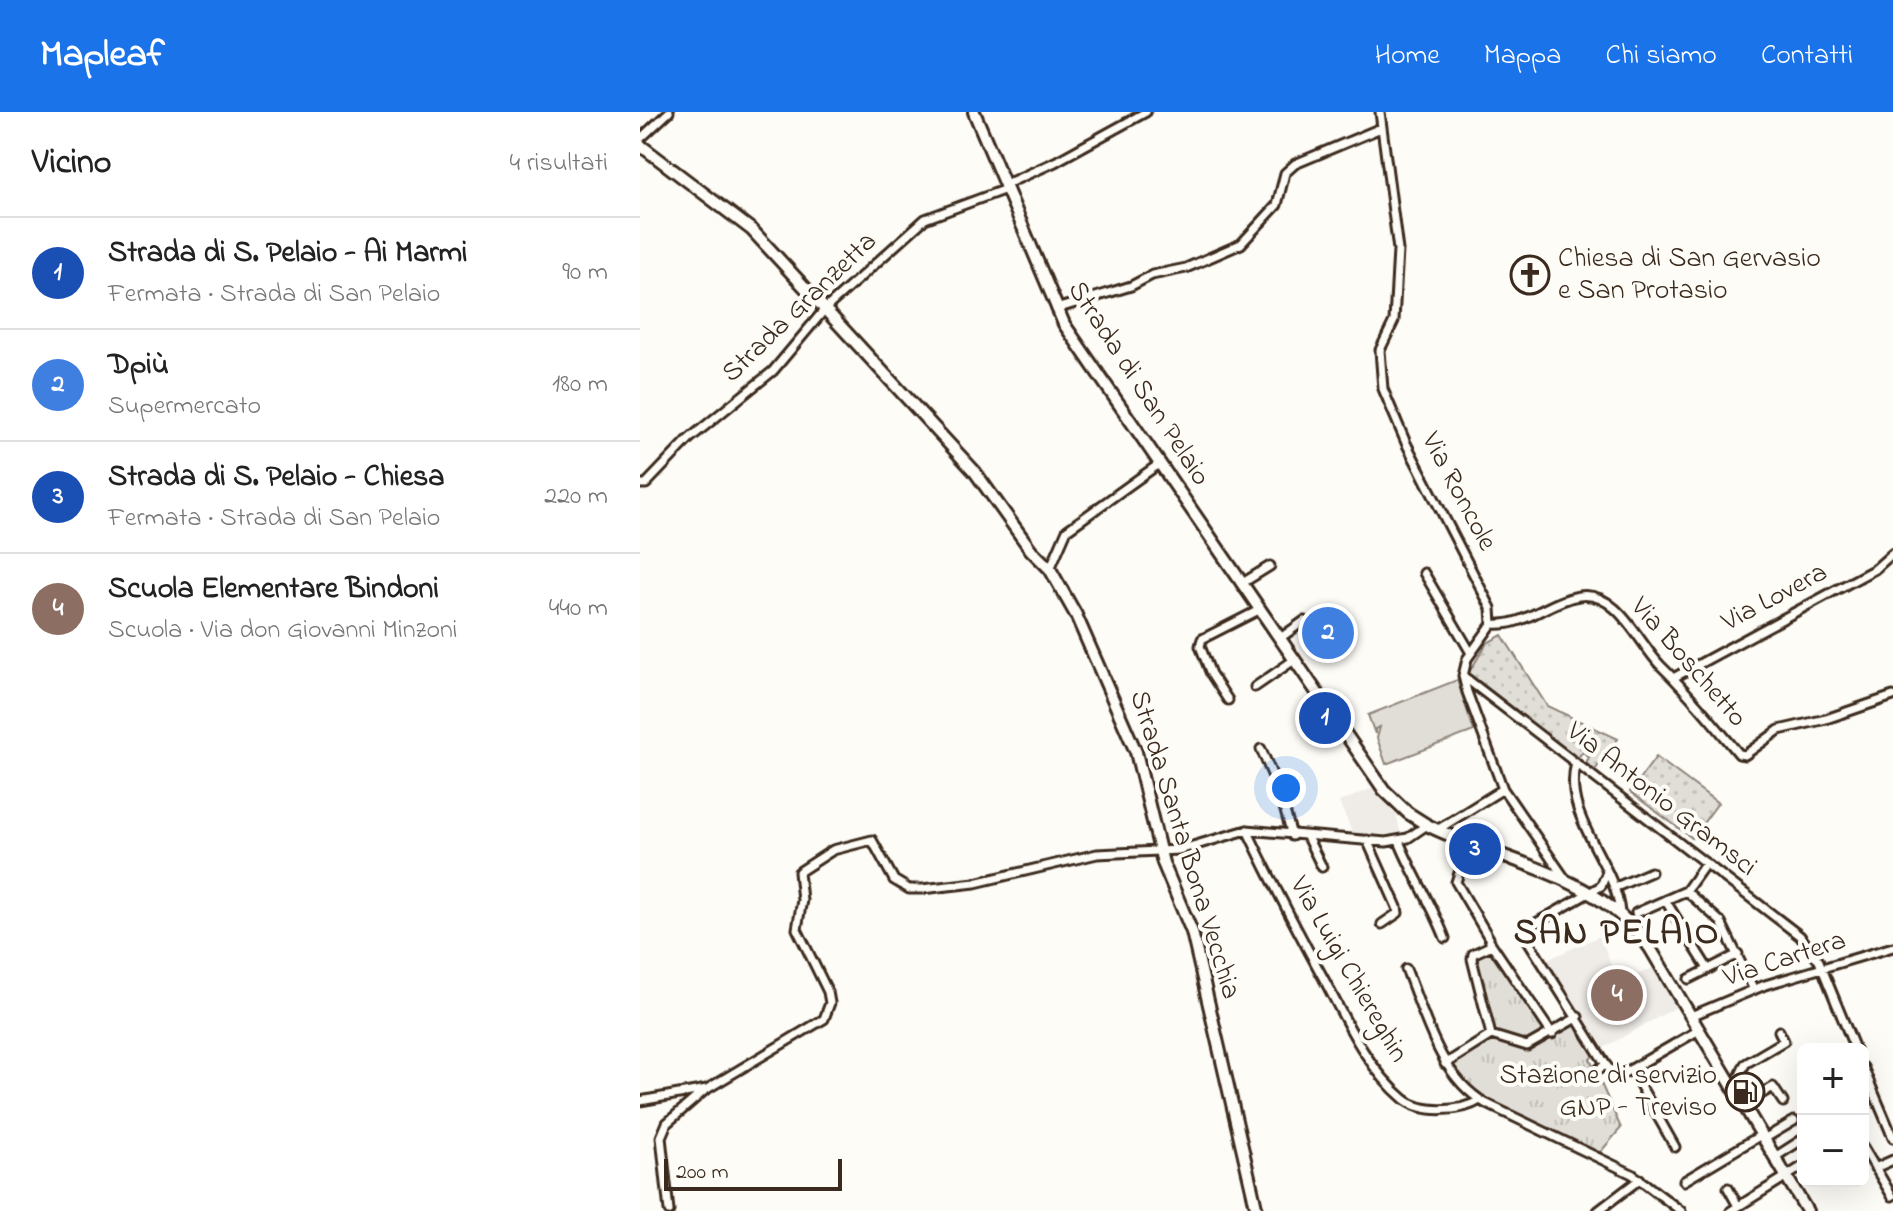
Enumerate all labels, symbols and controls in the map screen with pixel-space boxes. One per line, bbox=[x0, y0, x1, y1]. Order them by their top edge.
text: Mapleaf bbox=[40, 28, 165, 84]
text: Home bbox=[1375, 36, 1440, 77]
text: Mappa bbox=[1484, 36, 1561, 77]
text: Chi siamo bbox=[1605, 36, 1717, 77]
text: Contatti bbox=[1761, 36, 1853, 77]
text: Vicino bbox=[32, 139, 111, 189]
text: 4 risultati bbox=[509, 145, 608, 183]
street label: Strada Granzetta bbox=[713, 223, 887, 393]
text: Strada di S. Pelaio - Ai Marmi bbox=[108, 232, 467, 276]
place label: Chiesa di San Gervasio e San Protasio bbox=[1558, 239, 1821, 312]
text: 1 bbox=[54, 254, 62, 292]
text: 90 m bbox=[562, 254, 608, 292]
church icon: Chiesa di San Gervasio e San Protasio bbox=[1509, 254, 1551, 296]
street label: Strada di San Pelaio bbox=[1056, 273, 1220, 495]
text: Fermata · Strada di San Pelaio bbox=[108, 276, 440, 314]
text: Dpiù bbox=[108, 344, 169, 388]
text: 2 bbox=[52, 366, 64, 404]
text: 180 m bbox=[552, 366, 608, 404]
text: Supermercato bbox=[108, 388, 261, 426]
street label: Via Roncole bbox=[1409, 425, 1507, 559]
text: Strada di S. Pelaio - Chiesa bbox=[108, 456, 445, 500]
text: 3 bbox=[53, 478, 63, 516]
text: 220 m bbox=[544, 478, 608, 516]
text: Fermata · Strada di San Pelaio bbox=[108, 500, 440, 538]
street label: Via Lovera bbox=[1714, 553, 1835, 643]
text: Scuola Elementare Bindoni bbox=[108, 568, 439, 612]
street label: Via Boschetto bbox=[1619, 588, 1756, 737]
text: 4 bbox=[53, 590, 63, 628]
text: 440 m bbox=[549, 590, 608, 628]
pin: 2 bbox=[1302, 603, 1354, 663]
text: Scuola · Via don Giovanni Minzoni bbox=[108, 612, 458, 650]
street label: Strada Santa Bona Vecchia bbox=[1117, 686, 1251, 1004]
pin: 1 bbox=[1299, 688, 1351, 748]
street label: Via Antonio Gramsci bbox=[1556, 712, 1765, 888]
your location bbox=[1266, 768, 1306, 808]
pin: 3 bbox=[1449, 819, 1501, 879]
street label: Via Luigi Chiereghin bbox=[1278, 868, 1418, 1071]
district label: SAN PELAIO bbox=[1514, 908, 1720, 961]
street label: Via Cartera bbox=[1717, 921, 1852, 999]
pin: 4 bbox=[1591, 965, 1643, 1025]
map controls bbox=[1797, 1043, 1869, 1187]
button: + bbox=[1797, 1043, 1869, 1115]
place label: Stazione di servizio GNP - Treviso bbox=[1499, 1056, 1717, 1129]
fuel station icon: Stazione di servizio GNP - Treviso bbox=[1724, 1071, 1766, 1113]
button: − bbox=[1797, 1115, 1869, 1187]
scale bar bbox=[664, 1155, 842, 1191]
text: 200 m bbox=[676, 1157, 729, 1189]

